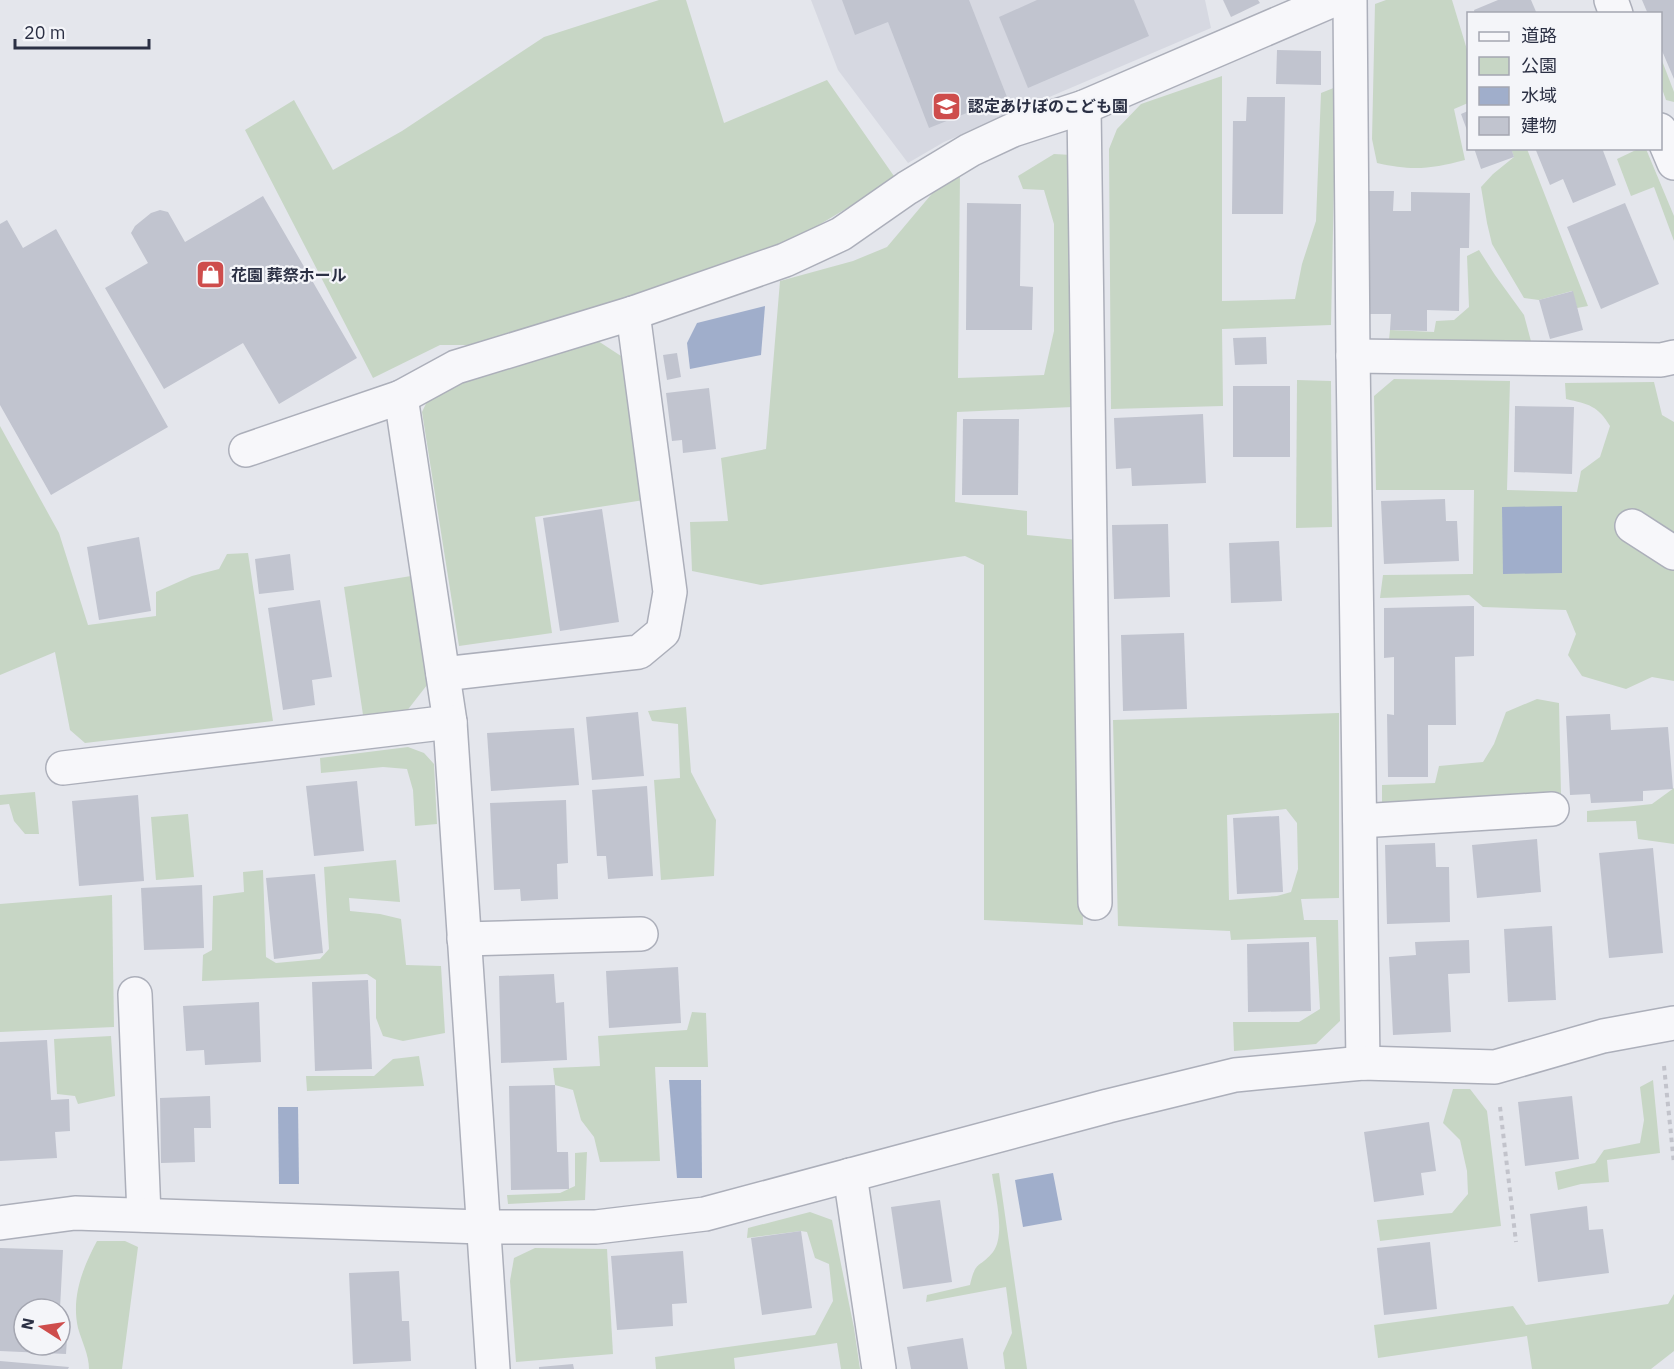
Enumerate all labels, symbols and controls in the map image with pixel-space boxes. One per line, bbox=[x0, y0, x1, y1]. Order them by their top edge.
scale bar bbox=[15, 12, 148, 50]
legend bbox=[1467, 12, 1662, 150]
text: 20 m bbox=[24, 21, 66, 44]
text: 道路 bbox=[1521, 24, 1557, 47]
text: 公園 bbox=[1521, 54, 1557, 77]
text: 水域 bbox=[1521, 84, 1557, 107]
school or university icon: 認定あけぼのこども園 bbox=[931, 90, 963, 122]
place label: 認定あけぼのこども園 bbox=[968, 96, 1128, 116]
text: 建物 bbox=[1521, 114, 1557, 137]
shop icon: 花園 葬祭ホール bbox=[194, 259, 226, 291]
place label: 花園 葬祭ホール bbox=[231, 265, 347, 285]
north arrow bbox=[12, 1297, 72, 1357]
text: N bbox=[16, 1316, 38, 1332]

